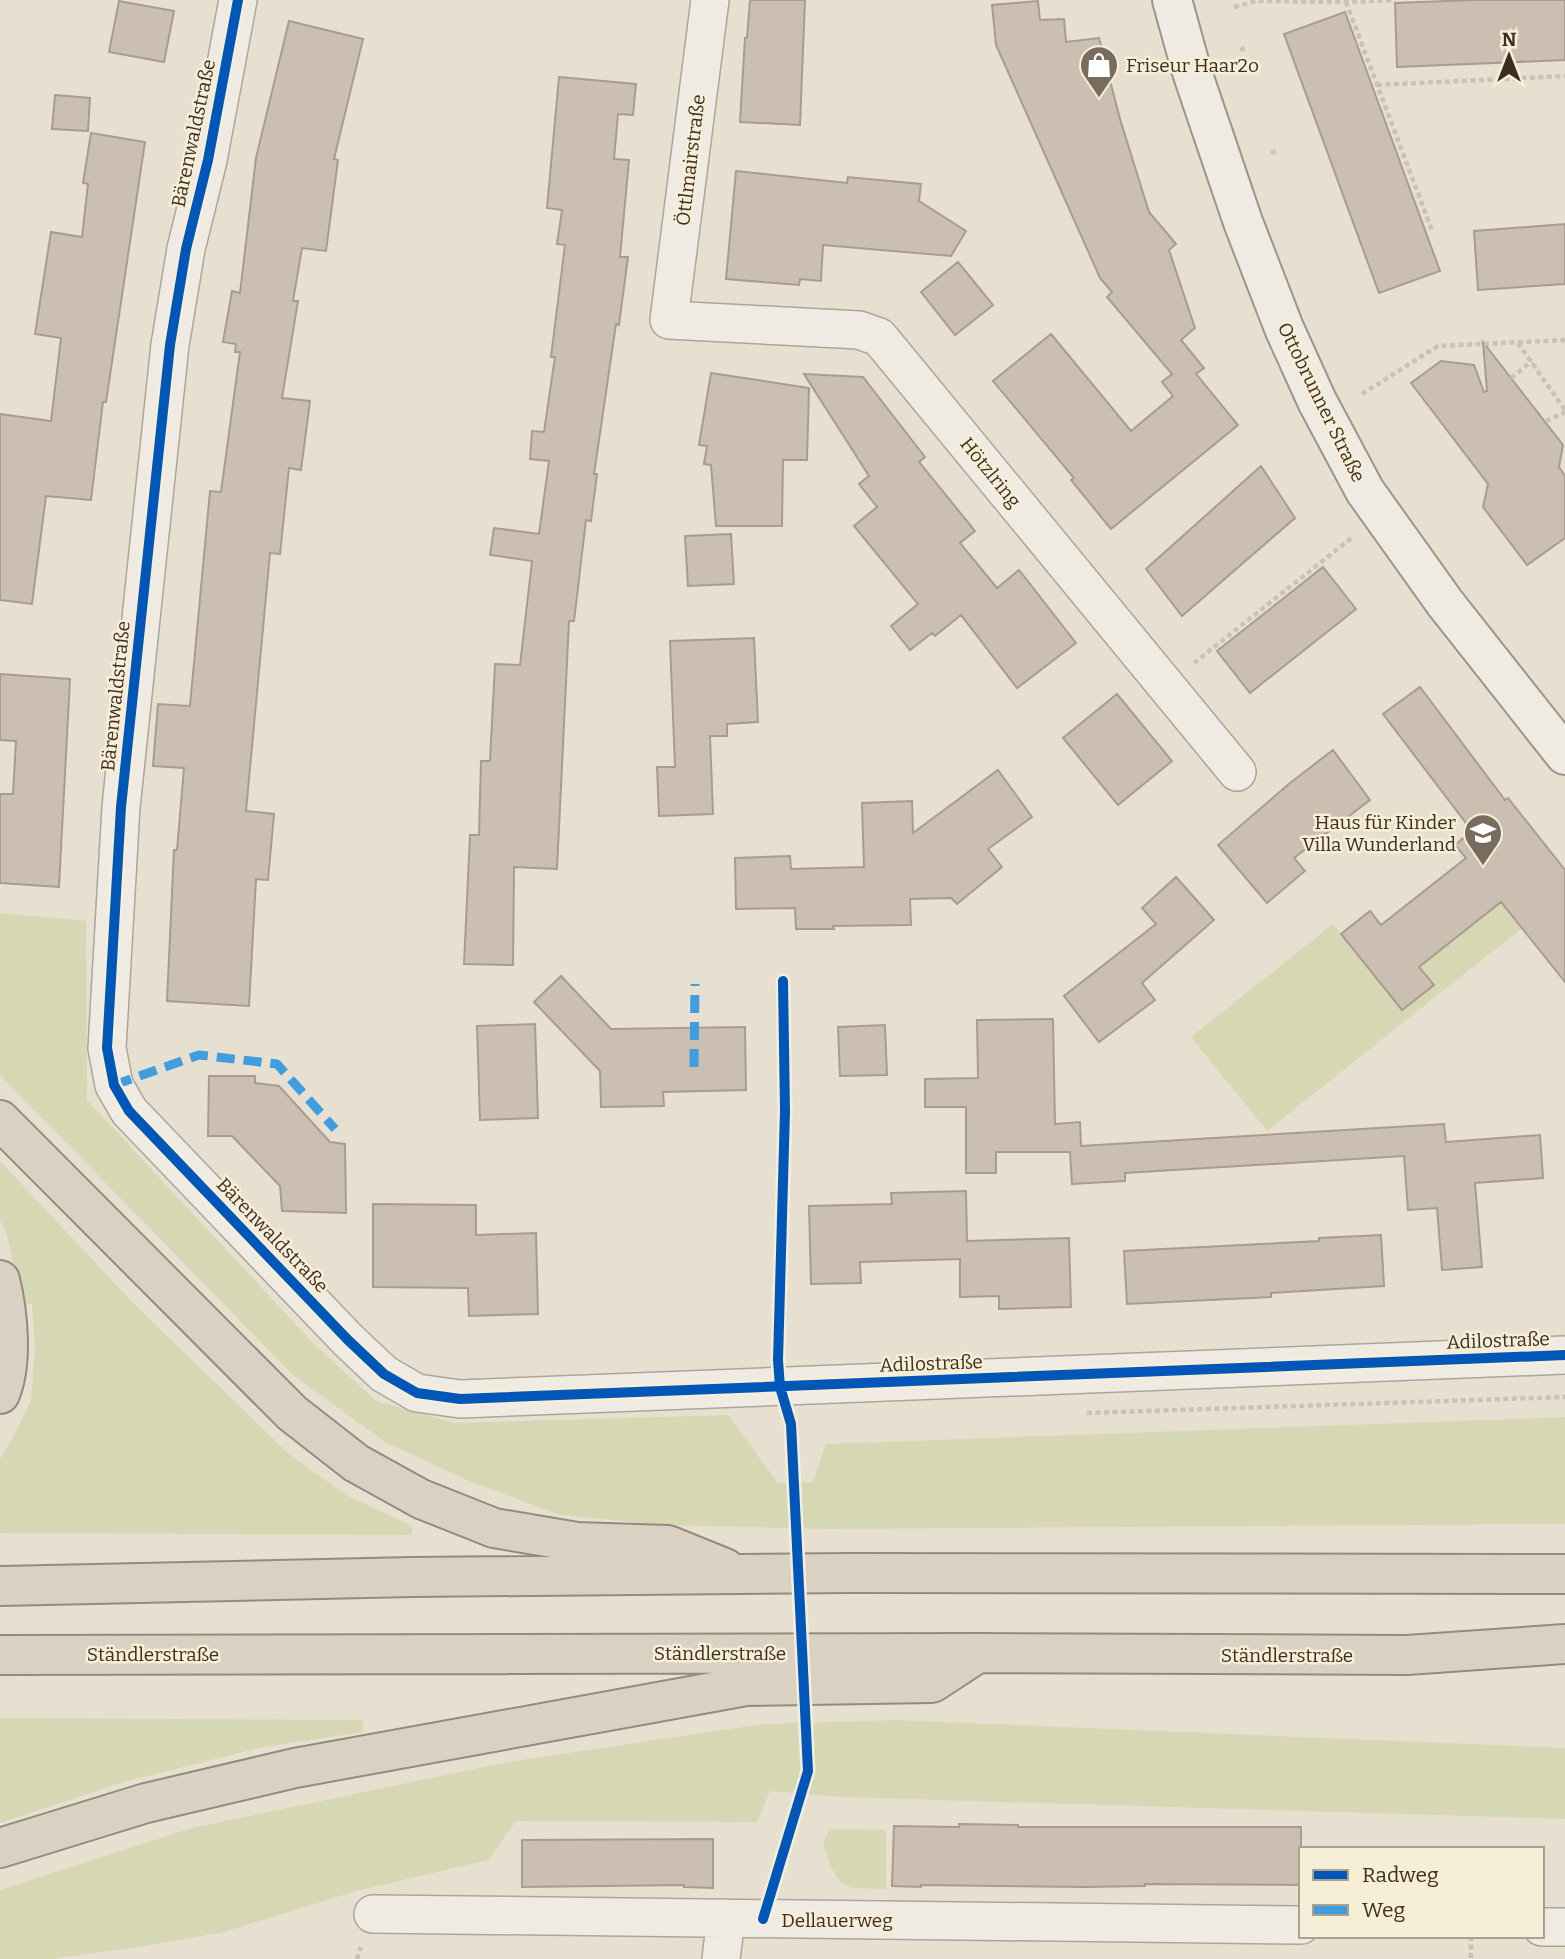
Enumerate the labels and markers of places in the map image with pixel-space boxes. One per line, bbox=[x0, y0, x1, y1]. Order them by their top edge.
shop icon: Friseur Haar2o bbox=[1078, 44, 1120, 99]
place label: Friseur Haar2o bbox=[1126, 54, 1259, 77]
place label: Haus für Kinder Villa Wunderland bbox=[1302, 811, 1457, 856]
school or university icon: Haus für Kinder Villa Wunderland bbox=[1462, 812, 1504, 867]

